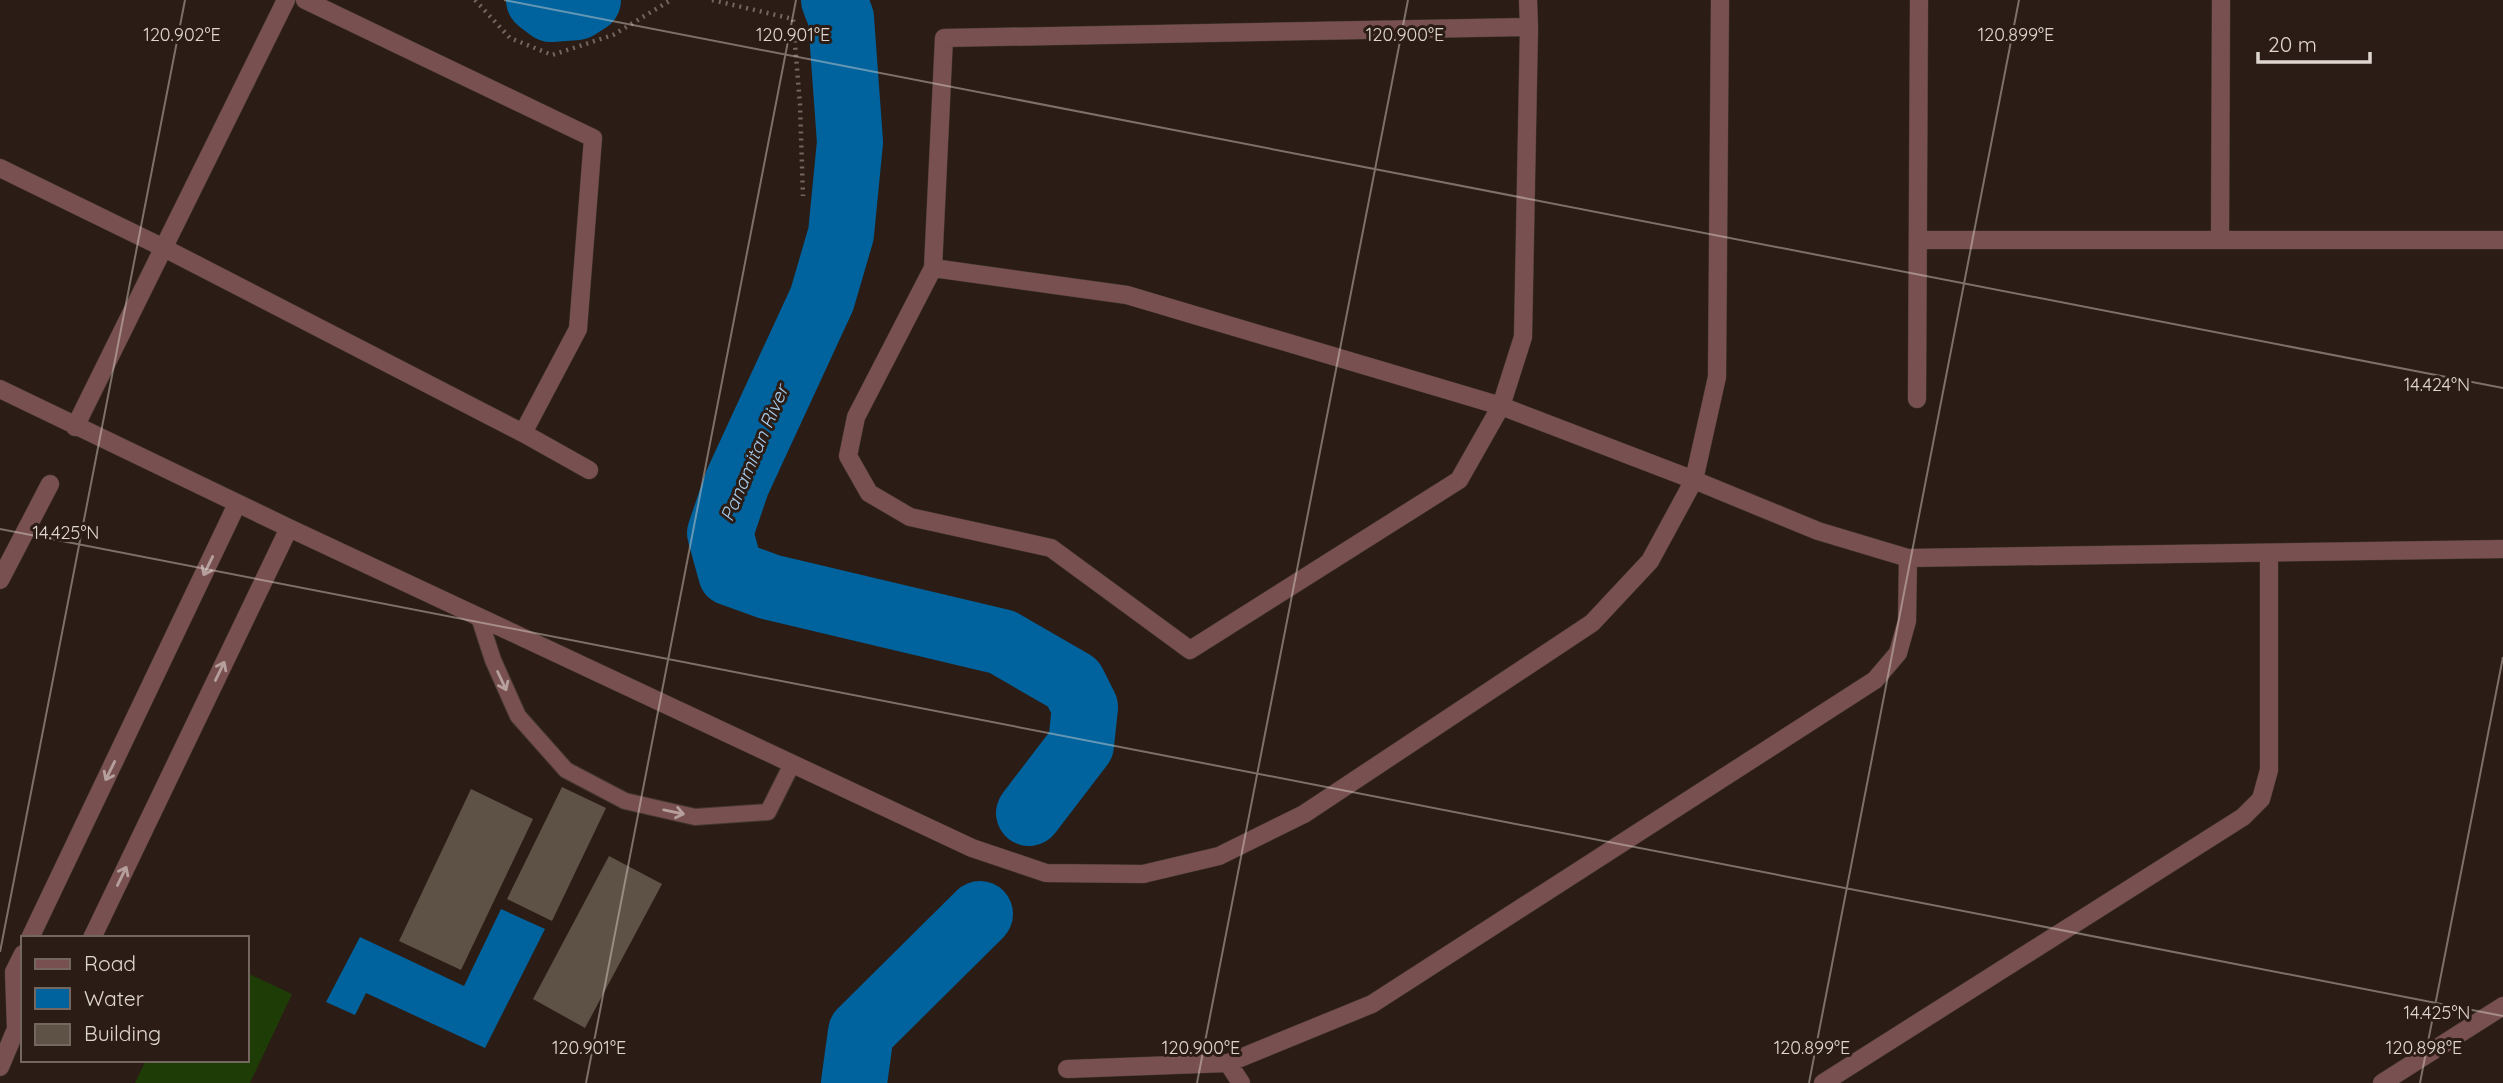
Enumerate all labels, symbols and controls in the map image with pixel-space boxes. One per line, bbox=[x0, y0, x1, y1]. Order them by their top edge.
scale bar bbox=[2258, 21, 2370, 65]
text: 120.902°E bbox=[143, 23, 221, 46]
text: 120.901°E bbox=[756, 23, 830, 46]
text: 120.900°E bbox=[1366, 23, 1444, 46]
text: 120.899°E bbox=[1978, 23, 2054, 46]
text: 20 m bbox=[2268, 31, 2317, 57]
text: 14.424°N bbox=[2404, 373, 2470, 396]
water label: Panamitan River bbox=[715, 379, 795, 525]
text: 14.425°N bbox=[33, 521, 99, 544]
one-way arrow bbox=[201, 554, 214, 576]
one-way arrow bbox=[214, 661, 228, 682]
one-way arrow bbox=[496, 670, 510, 691]
one-way arrow bbox=[103, 760, 116, 781]
one-way arrow bbox=[662, 806, 685, 820]
one-way arrow bbox=[115, 866, 129, 887]
legend bbox=[21, 936, 248, 1062]
text: Road bbox=[84, 950, 136, 976]
text: Water bbox=[84, 985, 144, 1011]
text: 14.425°N bbox=[2404, 1001, 2470, 1024]
text: Building bbox=[84, 1020, 161, 1046]
text: 120.901°E bbox=[552, 1036, 626, 1059]
text: 120.900°E bbox=[1162, 1036, 1240, 1059]
text: 120.899°E bbox=[1774, 1036, 1850, 1059]
text: 120.898°E bbox=[2386, 1036, 2462, 1059]

